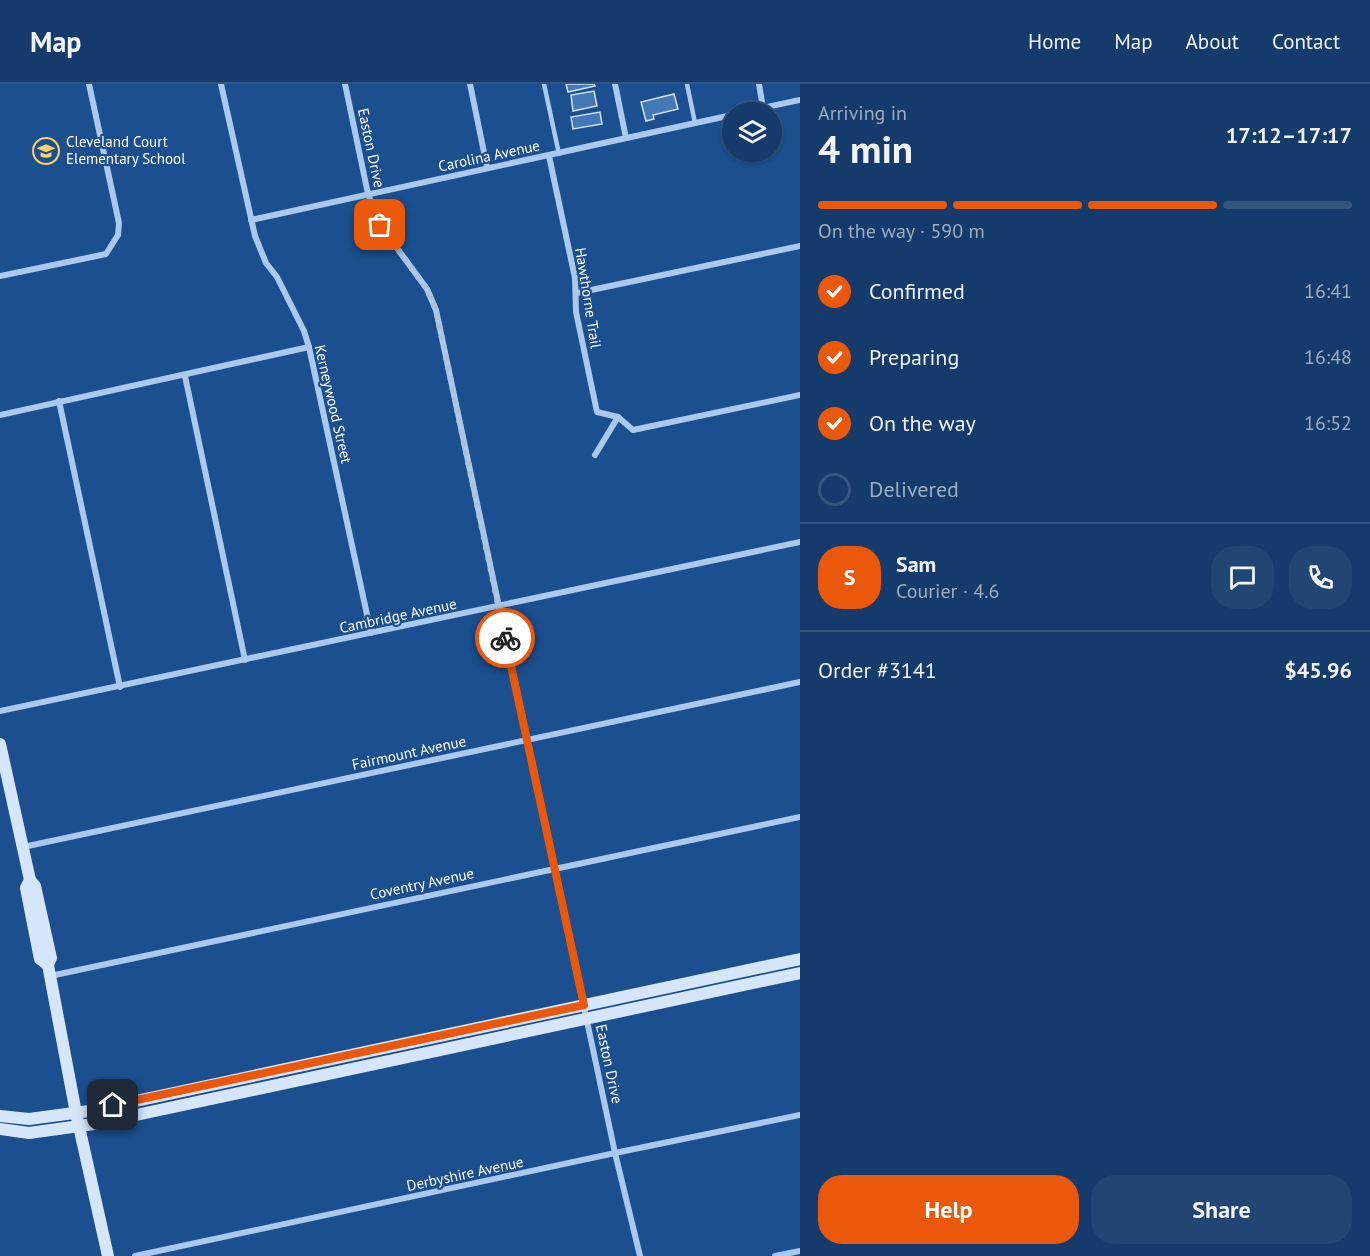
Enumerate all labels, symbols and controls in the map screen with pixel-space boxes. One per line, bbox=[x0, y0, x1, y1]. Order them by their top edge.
text: Map bbox=[30, 23, 81, 60]
text: Home bbox=[1028, 28, 1081, 55]
text: Map bbox=[1114, 28, 1153, 55]
text: About bbox=[1186, 28, 1239, 55]
text: Contact bbox=[1272, 28, 1340, 55]
text: Arriving in bbox=[818, 100, 907, 126]
map controls bbox=[722, 102, 782, 162]
button: layers bbox=[722, 102, 782, 162]
street label: Easton Drive bbox=[354, 107, 389, 189]
text: 17:12–17:17 bbox=[1226, 121, 1352, 149]
text: 4 min bbox=[818, 123, 913, 174]
place label: Cleveland Court Elementary School bbox=[66, 132, 186, 168]
street label: Carolina Avenue bbox=[436, 135, 541, 176]
school or university icon: Cleveland Court Elementary School bbox=[31, 136, 61, 166]
pin bbox=[354, 199, 405, 250]
icon: bag bbox=[363, 208, 396, 241]
text: On the way · 590 m bbox=[818, 218, 985, 244]
street label: Hawthorne Trail bbox=[571, 246, 606, 350]
icon: check bbox=[818, 275, 851, 308]
text: Confirmed bbox=[869, 277, 965, 305]
text: 16:41 bbox=[1304, 278, 1352, 304]
icon: check bbox=[818, 341, 851, 374]
street label: Kerneywood Street bbox=[311, 343, 356, 465]
text: Preparing bbox=[869, 343, 959, 371]
text: 16:48 bbox=[1304, 344, 1352, 370]
icon: check bbox=[818, 407, 851, 440]
text: On the way bbox=[869, 409, 976, 437]
text: 16:52 bbox=[1304, 410, 1352, 436]
text: Delivered bbox=[869, 475, 959, 503]
button: chat bbox=[1211, 546, 1274, 609]
button: phone bbox=[1289, 546, 1352, 609]
text: Sam bbox=[896, 550, 936, 578]
text: S bbox=[844, 563, 855, 591]
text: Courier · 4.6 bbox=[896, 578, 999, 604]
street label: Cambridge Avenue bbox=[338, 594, 458, 637]
courier bbox=[475, 608, 535, 668]
icon: bike bbox=[489, 622, 522, 655]
text: Order #3141 bbox=[818, 656, 937, 684]
text: $45.96 bbox=[1284, 656, 1352, 684]
street label: Fairmount Avenue bbox=[350, 731, 468, 774]
street label: Coventry Avenue bbox=[368, 863, 476, 904]
street label: Easton Drive bbox=[592, 1023, 627, 1105]
pin bbox=[87, 1079, 138, 1130]
icon: home bbox=[96, 1088, 129, 1121]
street label: Derbyshire Avenue bbox=[405, 1152, 525, 1195]
button: Help bbox=[818, 1175, 1079, 1244]
button: Share bbox=[1091, 1175, 1352, 1244]

